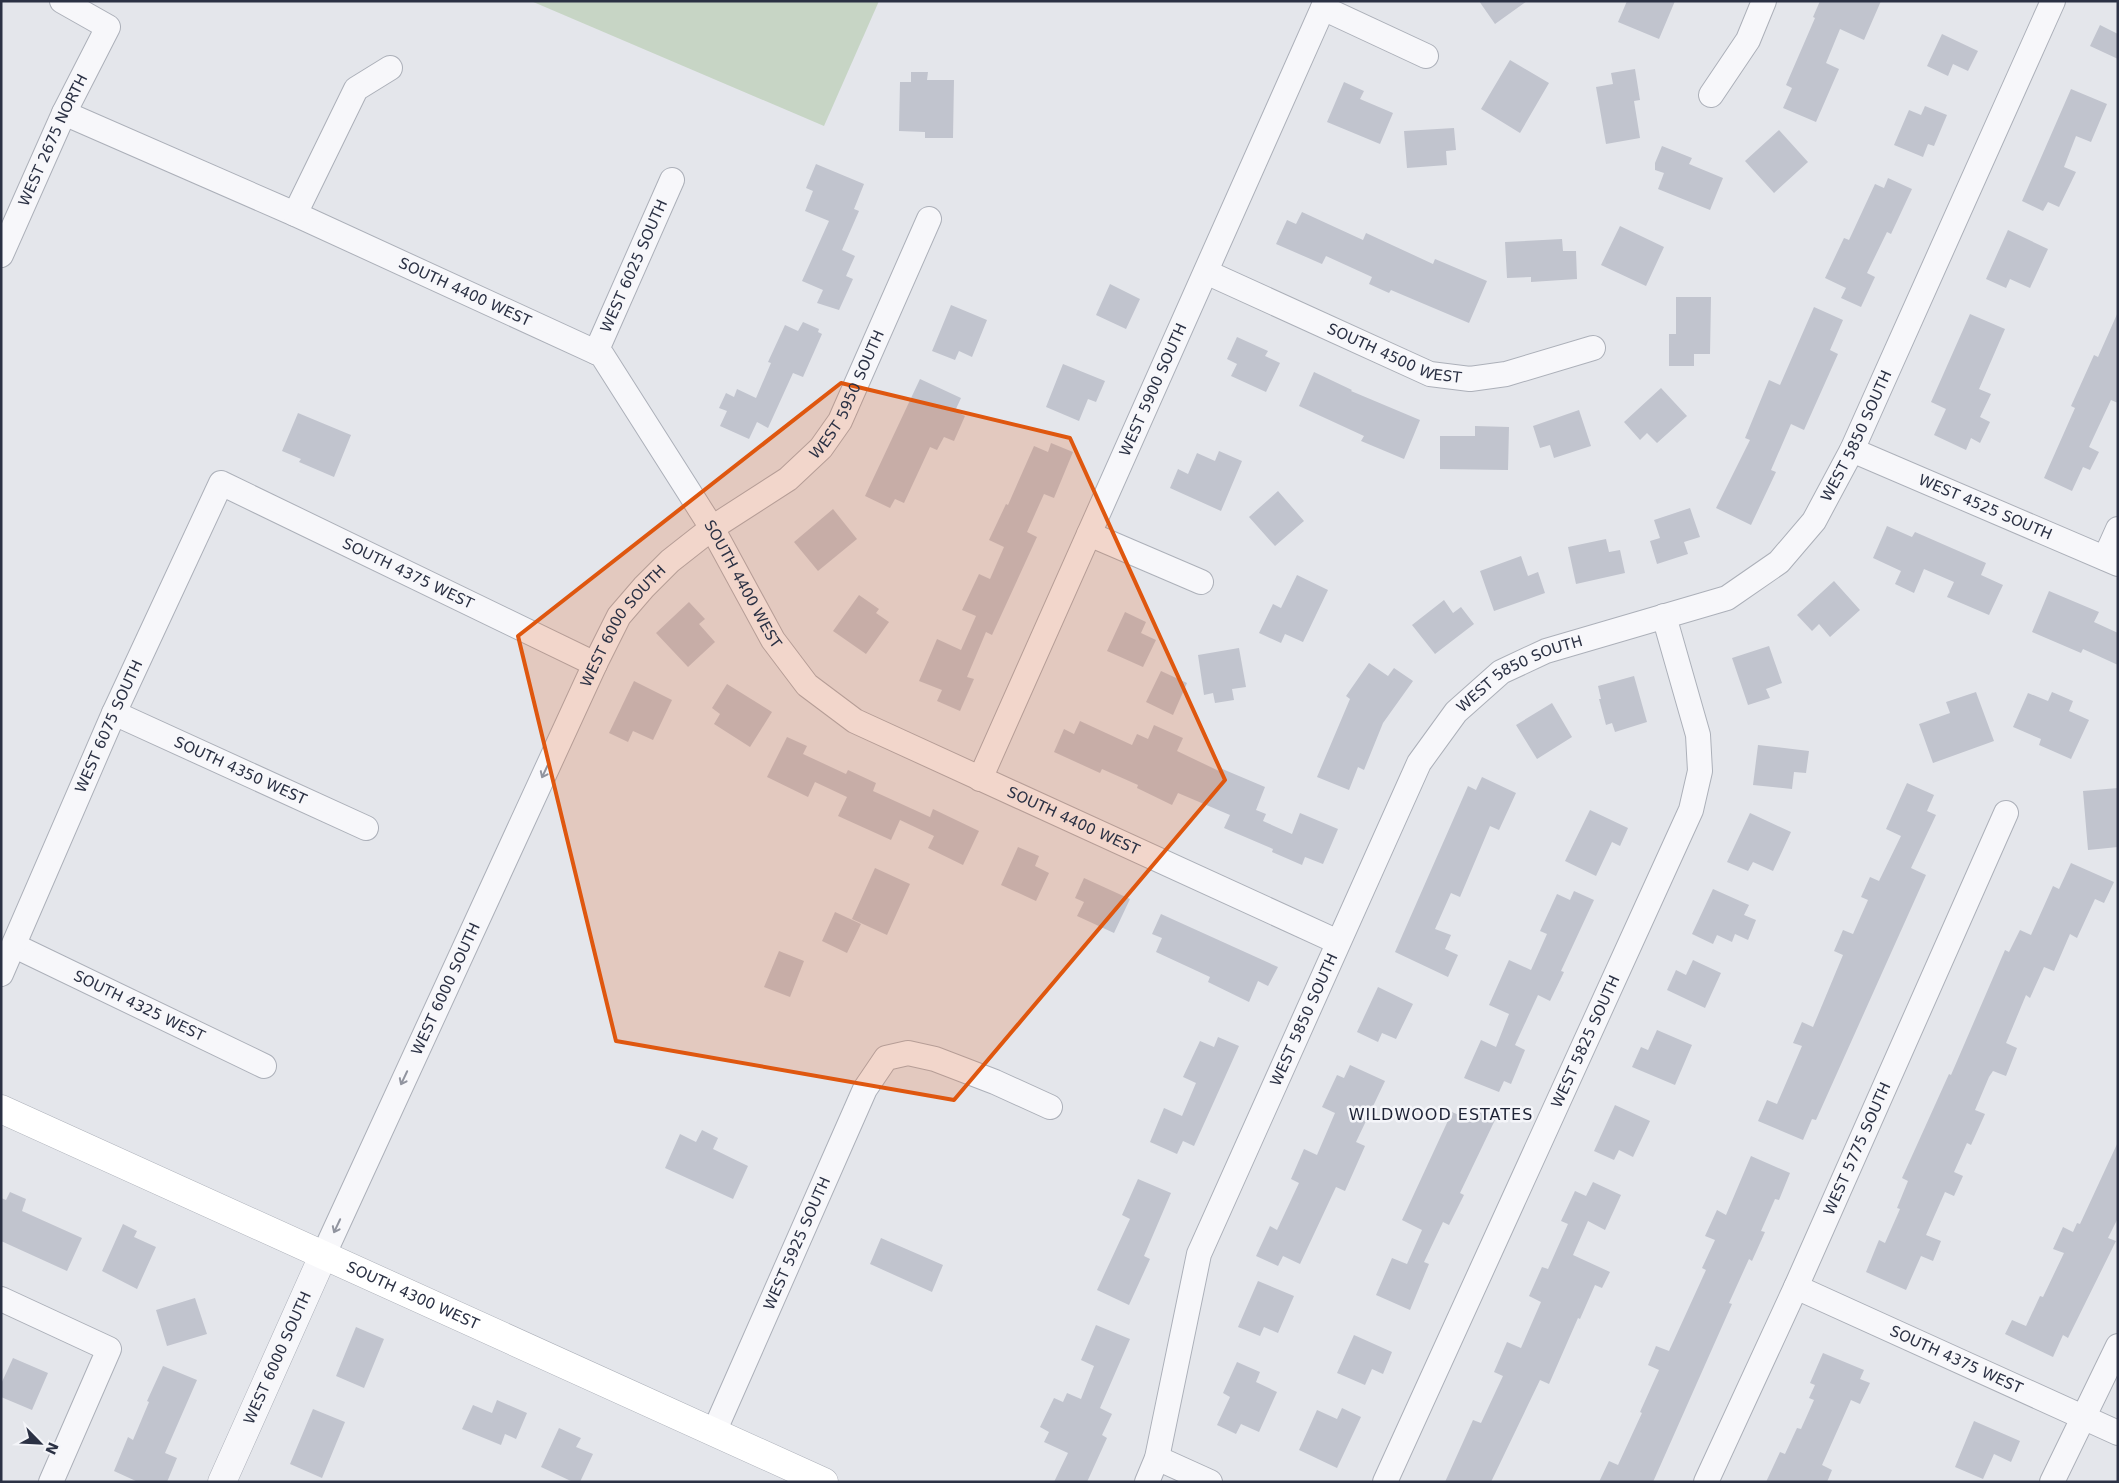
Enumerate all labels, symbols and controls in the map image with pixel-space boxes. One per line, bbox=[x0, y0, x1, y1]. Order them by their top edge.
street label: WEST 2675 NORTH bbox=[15, 71, 91, 209]
street label: WEST 6025 SOUTH bbox=[597, 197, 671, 335]
street label: SOUTH 4400 WEST bbox=[396, 254, 535, 330]
street label: SOUTH 4500 WEST bbox=[1324, 319, 1463, 387]
street label: WEST 5900 SOUTH bbox=[1116, 321, 1191, 459]
street label: WEST 5950 SOUTH bbox=[806, 327, 888, 463]
street label: WEST 5850 SOUTH bbox=[1817, 368, 1895, 505]
street label: WEST 4525 SOUTH bbox=[1916, 471, 2055, 544]
street label: SOUTH 4400 WEST bbox=[700, 517, 786, 653]
street label: SOUTH 4375 WEST bbox=[340, 534, 477, 613]
street label: WEST 6000 SOUTH bbox=[577, 561, 670, 690]
street label: WEST 5850 SOUTH bbox=[1453, 632, 1585, 716]
street label: WEST 6075 SOUTH bbox=[71, 657, 146, 796]
street label: SOUTH 4350 WEST bbox=[171, 733, 310, 809]
one-way arrow bbox=[540, 764, 550, 779]
street label: SOUTH 4400 WEST bbox=[1004, 783, 1143, 859]
street label: WEST 6000 SOUTH bbox=[408, 920, 484, 1058]
street label: WEST 5850 SOUTH bbox=[1266, 951, 1342, 1089]
street label: SOUTH 4325 WEST bbox=[71, 967, 209, 1046]
street label: WEST 5825 SOUTH bbox=[1548, 972, 1624, 1111]
one-way arrow bbox=[399, 1070, 409, 1085]
street label: WEST 5775 SOUTH bbox=[1820, 1079, 1895, 1218]
district label: WILDWOOD ESTATES bbox=[1349, 1105, 1533, 1124]
street label: WEST 5925 SOUTH bbox=[760, 1174, 834, 1313]
one-way arrow bbox=[331, 1218, 341, 1233]
street label: SOUTH 4300 WEST bbox=[344, 1258, 483, 1334]
street label: WEST 6000 SOUTH bbox=[240, 1289, 315, 1427]
street label: SOUTH 4375 WEST bbox=[1887, 1322, 2026, 1398]
north arrow bbox=[15, 1418, 65, 1468]
text: N bbox=[42, 1440, 62, 1457]

